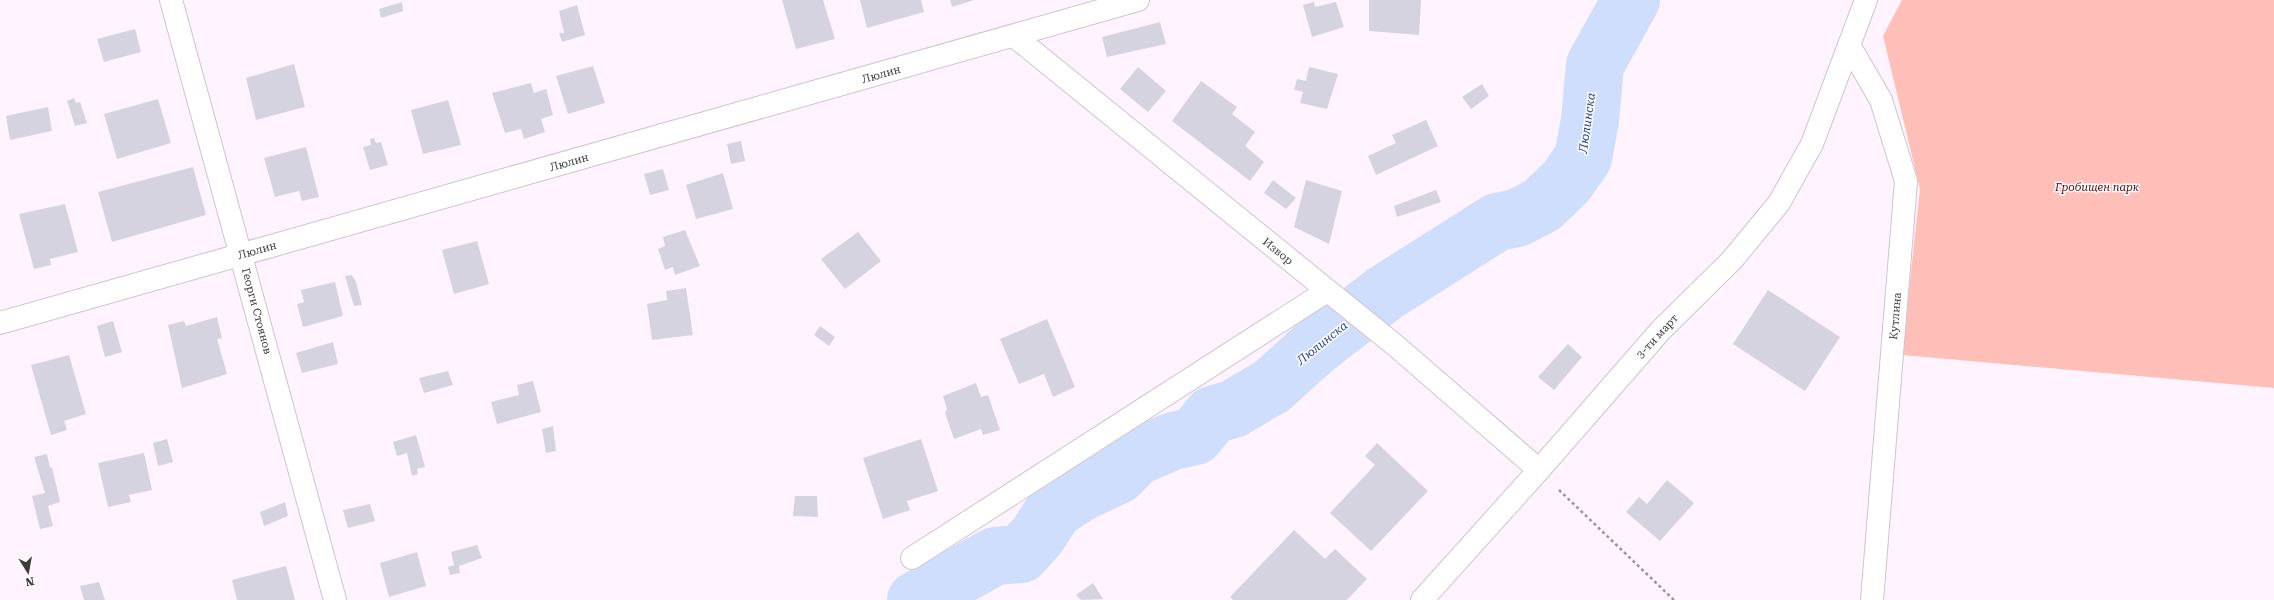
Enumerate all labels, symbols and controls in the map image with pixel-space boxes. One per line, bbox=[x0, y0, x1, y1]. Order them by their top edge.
street label: Люлин bbox=[860, 63, 902, 86]
water label: Люлинска bbox=[1576, 92, 1598, 155]
street label: Люлин bbox=[548, 151, 590, 174]
park label: Гробищен парк bbox=[2054, 181, 2140, 194]
street label: Извор bbox=[1260, 235, 1296, 268]
street label: Люлин bbox=[236, 239, 278, 262]
street label: Георги Стоянов bbox=[239, 267, 274, 356]
street label: Кутлина bbox=[1887, 292, 1904, 340]
street label: 3-ти март bbox=[1634, 312, 1681, 361]
water label: Люлинска bbox=[1293, 318, 1350, 368]
north arrow bbox=[8, 552, 48, 592]
text: N bbox=[24, 574, 35, 589]

